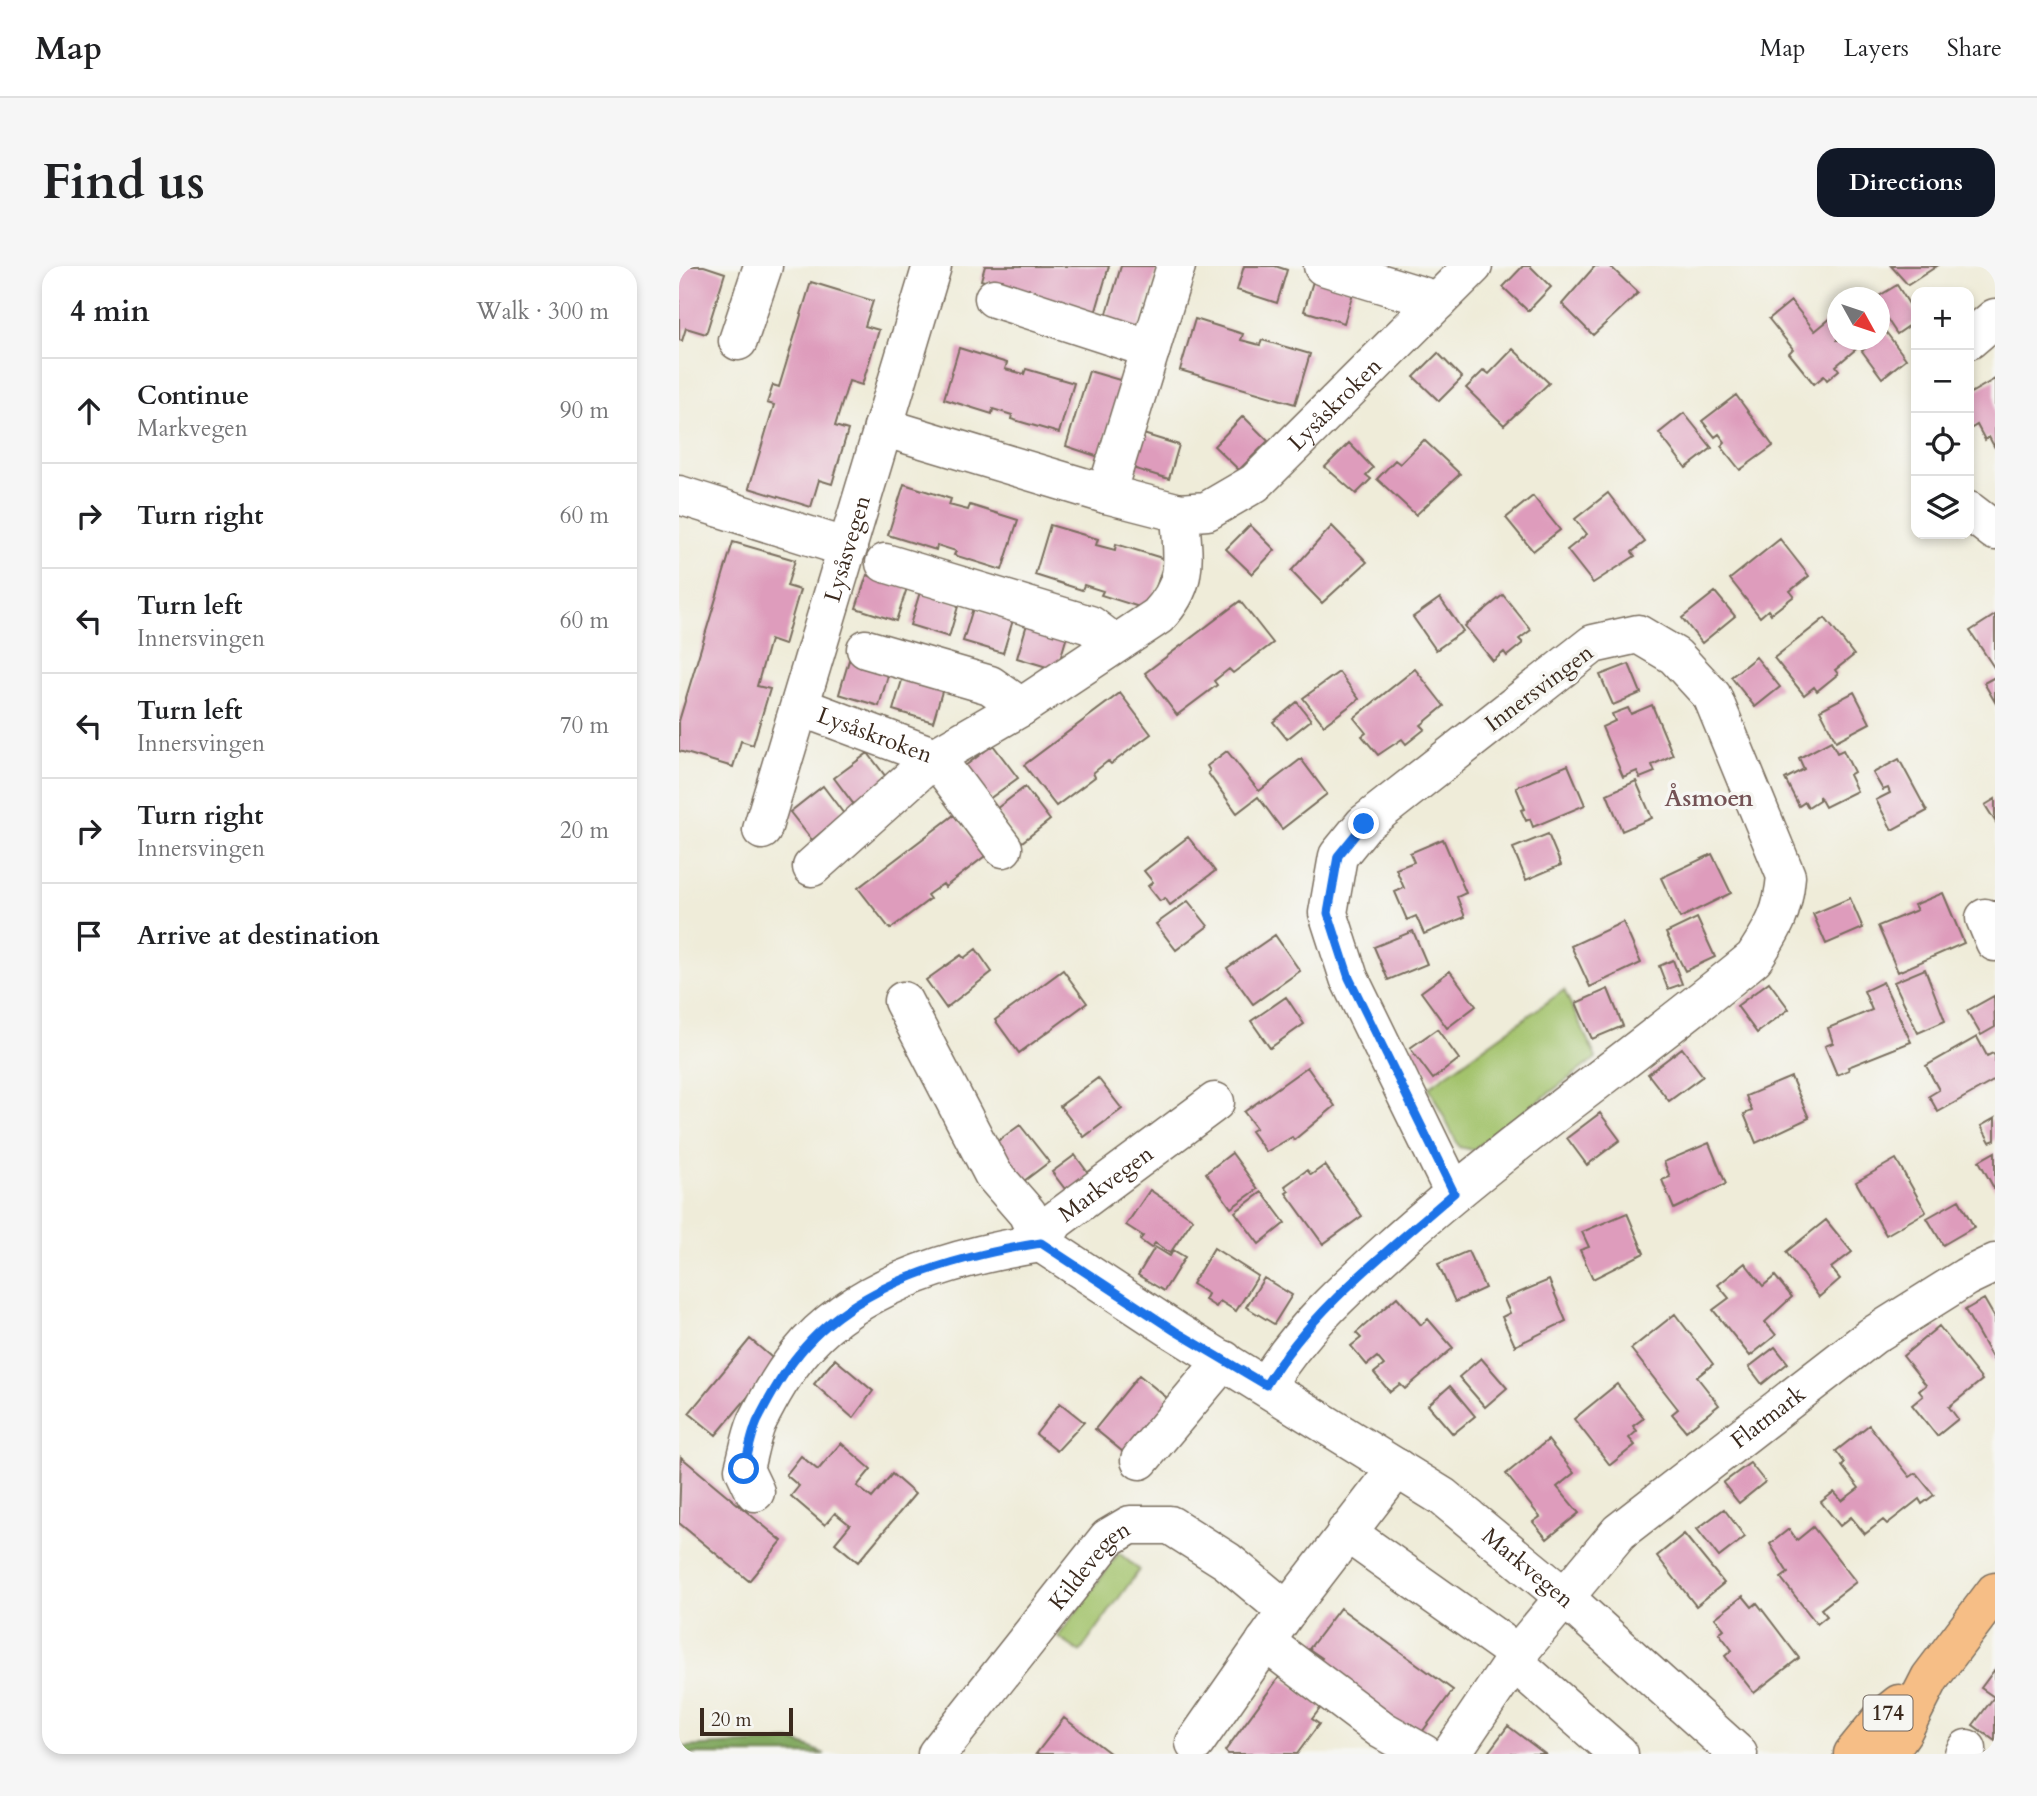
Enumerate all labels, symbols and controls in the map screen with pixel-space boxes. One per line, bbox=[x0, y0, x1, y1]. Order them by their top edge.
text: Map bbox=[35, 26, 102, 71]
text: Map bbox=[1760, 32, 1806, 65]
text: Layers bbox=[1844, 32, 1909, 65]
text: Share bbox=[1947, 32, 2002, 65]
button: Directions bbox=[1817, 148, 1995, 217]
text: Find us bbox=[42, 149, 205, 216]
north arrow bbox=[1827, 287, 1890, 350]
map controls bbox=[1911, 287, 1974, 539]
button: + bbox=[1911, 287, 1974, 350]
text: 4 min bbox=[70, 291, 150, 332]
text: Walk · 300 m bbox=[476, 296, 609, 327]
street label: Lysåskroken bbox=[1281, 350, 1388, 457]
button: − bbox=[1911, 350, 1974, 413]
text: Continue bbox=[137, 378, 249, 413]
icon: ahead bbox=[70, 392, 108, 430]
text: 90 m bbox=[560, 395, 609, 426]
text: Markvegen bbox=[137, 413, 248, 444]
button: locate bbox=[1911, 413, 1974, 476]
button: layers bbox=[1911, 476, 1974, 539]
street label: Lysåsvegen bbox=[816, 491, 878, 606]
icon: right bbox=[70, 497, 108, 535]
text: Turn right bbox=[137, 498, 264, 533]
text: 60 m bbox=[560, 500, 609, 531]
text: Turn left bbox=[137, 588, 242, 623]
icon: left bbox=[70, 602, 108, 640]
text: 60 m bbox=[560, 605, 609, 636]
text: Innersvingen bbox=[137, 623, 265, 654]
street label: Innersvingen bbox=[1479, 637, 1599, 739]
text: Turn left bbox=[137, 693, 242, 728]
street label: Lysåskroken bbox=[813, 699, 937, 770]
icon: left bbox=[70, 707, 108, 745]
text: 70 m bbox=[560, 710, 609, 741]
text: Innersvingen bbox=[137, 728, 265, 759]
district label: Åsmoen bbox=[1664, 782, 1754, 815]
text: Turn right bbox=[137, 798, 264, 833]
route end bbox=[1348, 808, 1379, 839]
icon: right bbox=[70, 812, 108, 850]
text: 20 m bbox=[560, 815, 609, 846]
text: Innersvingen bbox=[137, 833, 265, 864]
icon: arrive bbox=[70, 917, 108, 955]
text: Arrive at destination bbox=[137, 918, 380, 953]
street label: Markvegen bbox=[1052, 1138, 1159, 1229]
street label: Flatmark bbox=[1724, 1378, 1812, 1455]
route start bbox=[728, 1453, 759, 1484]
street label: Kildevegen bbox=[1041, 1513, 1136, 1616]
street label: Markvegen bbox=[1476, 1520, 1581, 1615]
road number: 174 bbox=[1863, 1696, 1913, 1730]
scale bar bbox=[700, 1705, 793, 1737]
text: 20 m bbox=[711, 1707, 752, 1733]

